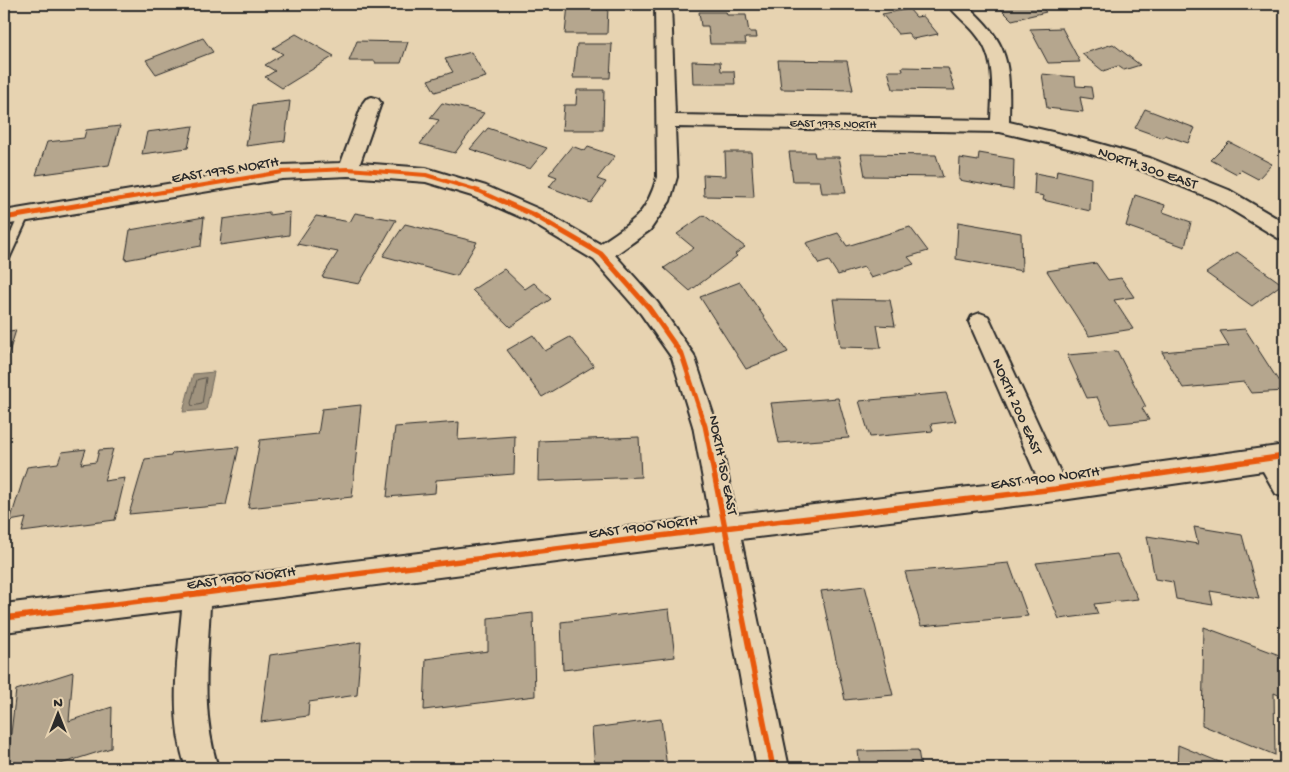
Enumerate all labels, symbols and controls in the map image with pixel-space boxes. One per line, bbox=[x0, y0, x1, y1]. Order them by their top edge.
street label: EAST 1975 NORTH bbox=[790, 117, 877, 133]
street label: NORTH 300 EAST bbox=[1095, 143, 1201, 195]
street label: EAST 1975 NORTH bbox=[170, 154, 281, 188]
street label: NORTH 200 EAST bbox=[987, 356, 1046, 459]
street label: NORTH 150 EAST bbox=[704, 414, 741, 518]
street label: EAST 1900 NORTH bbox=[990, 463, 1101, 495]
street label: EAST 1900 NORTH bbox=[588, 512, 699, 544]
street label: EAST 1900 NORTH bbox=[186, 563, 297, 595]
north arrow bbox=[32, 690, 82, 740]
text: N bbox=[53, 695, 63, 712]

